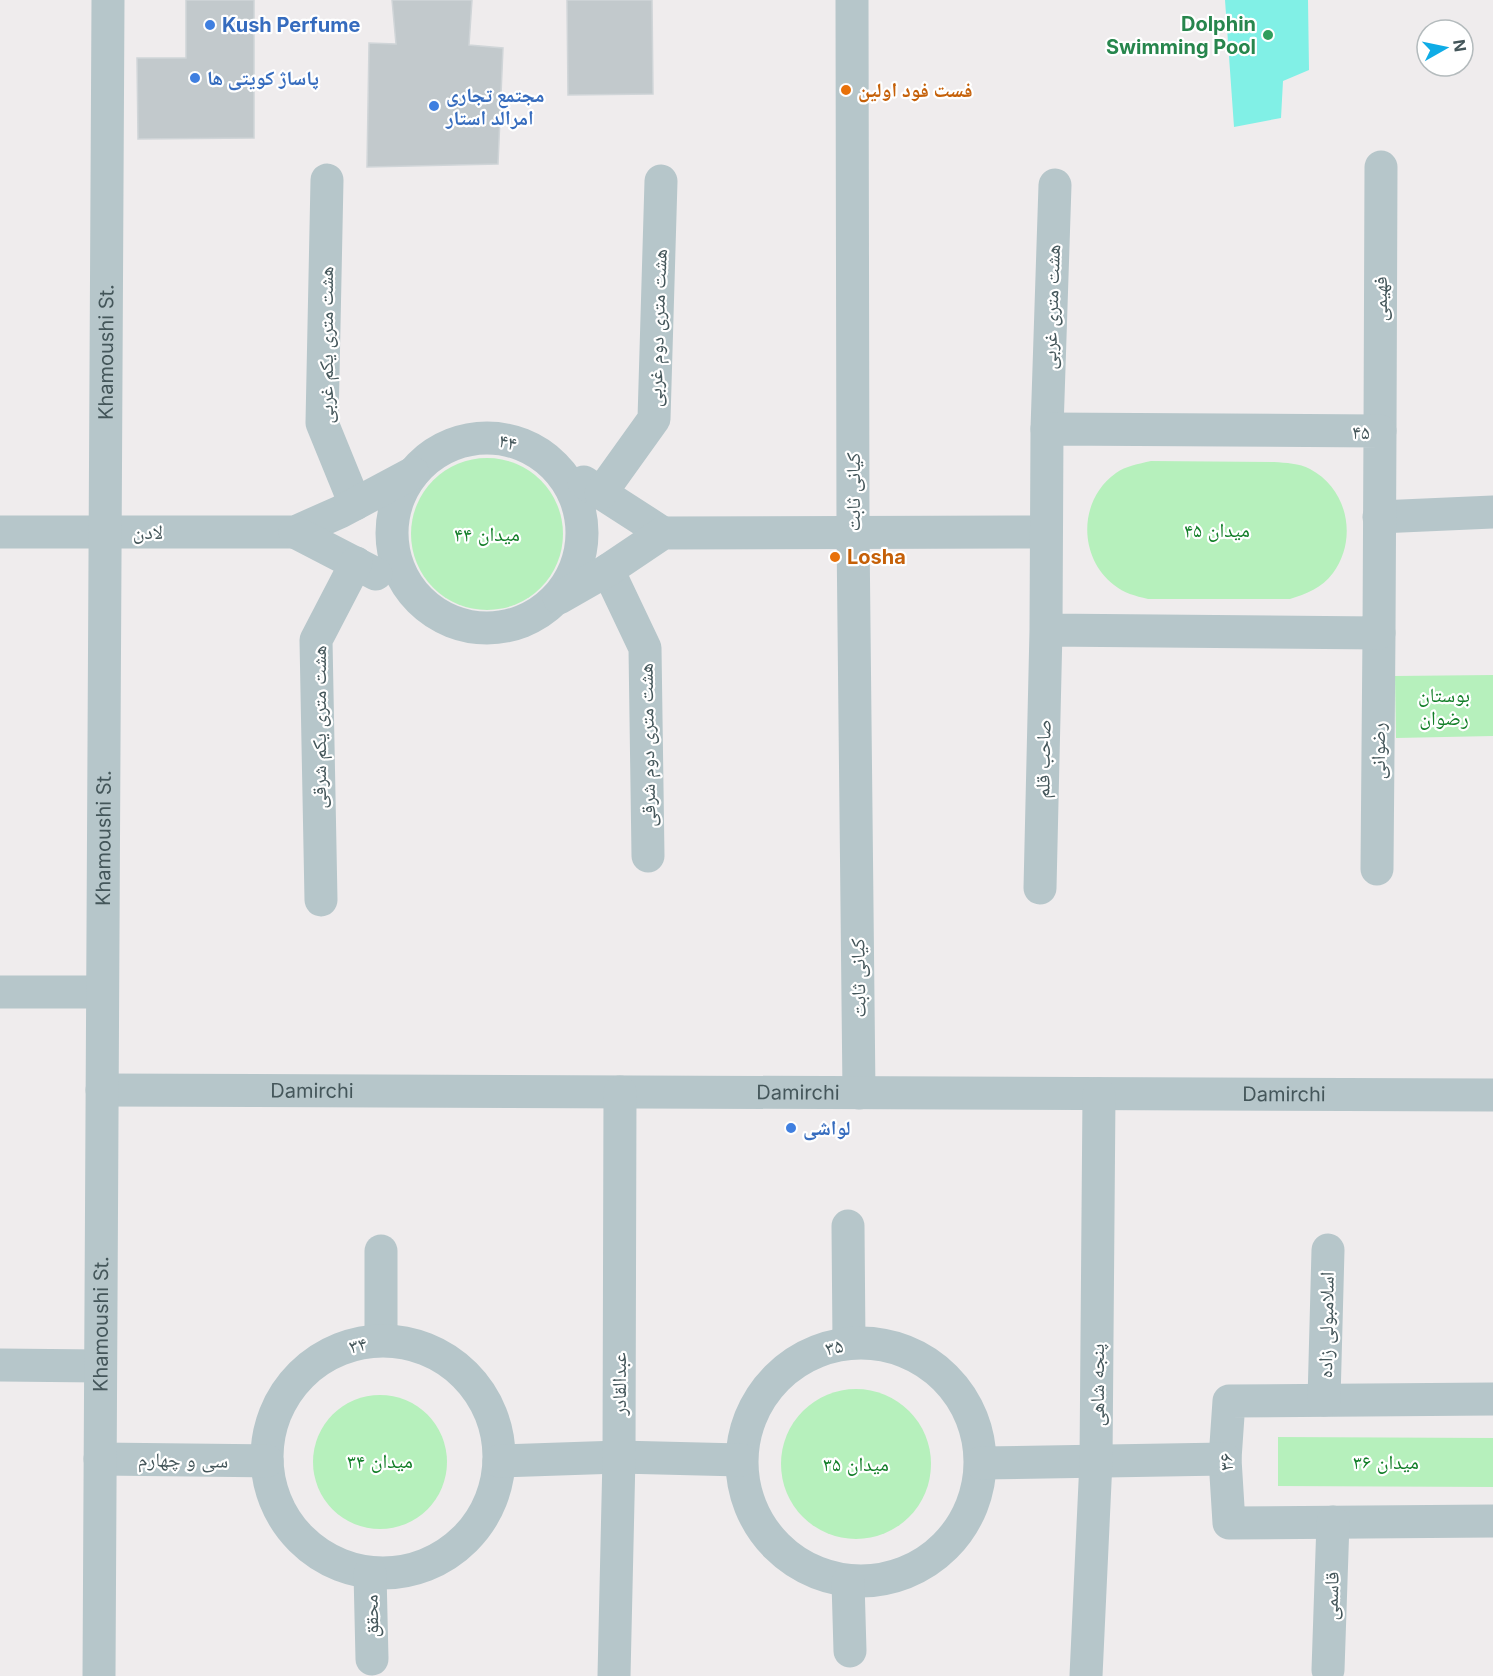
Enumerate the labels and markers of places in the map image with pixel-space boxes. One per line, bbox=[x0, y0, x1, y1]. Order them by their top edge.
place label: Dolphin Swimming Pool bbox=[1106, 12, 1256, 59]
place label: Kush Perfume bbox=[222, 13, 360, 37]
marker: Kush Perfume bbox=[203, 18, 217, 32]
marker: Dolphin Swimming Pool bbox=[1261, 28, 1275, 42]
place label: پاساژ کویتی ها bbox=[207, 66, 319, 91]
marker: پاساژ کویتی ها bbox=[188, 71, 202, 85]
place label: فست فود اولین bbox=[858, 78, 972, 103]
place label: مجتمع تجاری امرالد استار bbox=[445, 83, 544, 130]
marker: فست فود اولین bbox=[839, 83, 853, 97]
marker: مجتمع تجاری امرالد استار bbox=[427, 99, 441, 113]
place label: Losha bbox=[847, 545, 906, 569]
marker: Losha bbox=[828, 550, 842, 564]
place label: لواشی bbox=[803, 1116, 851, 1141]
marker: لواشی bbox=[784, 1121, 798, 1135]

